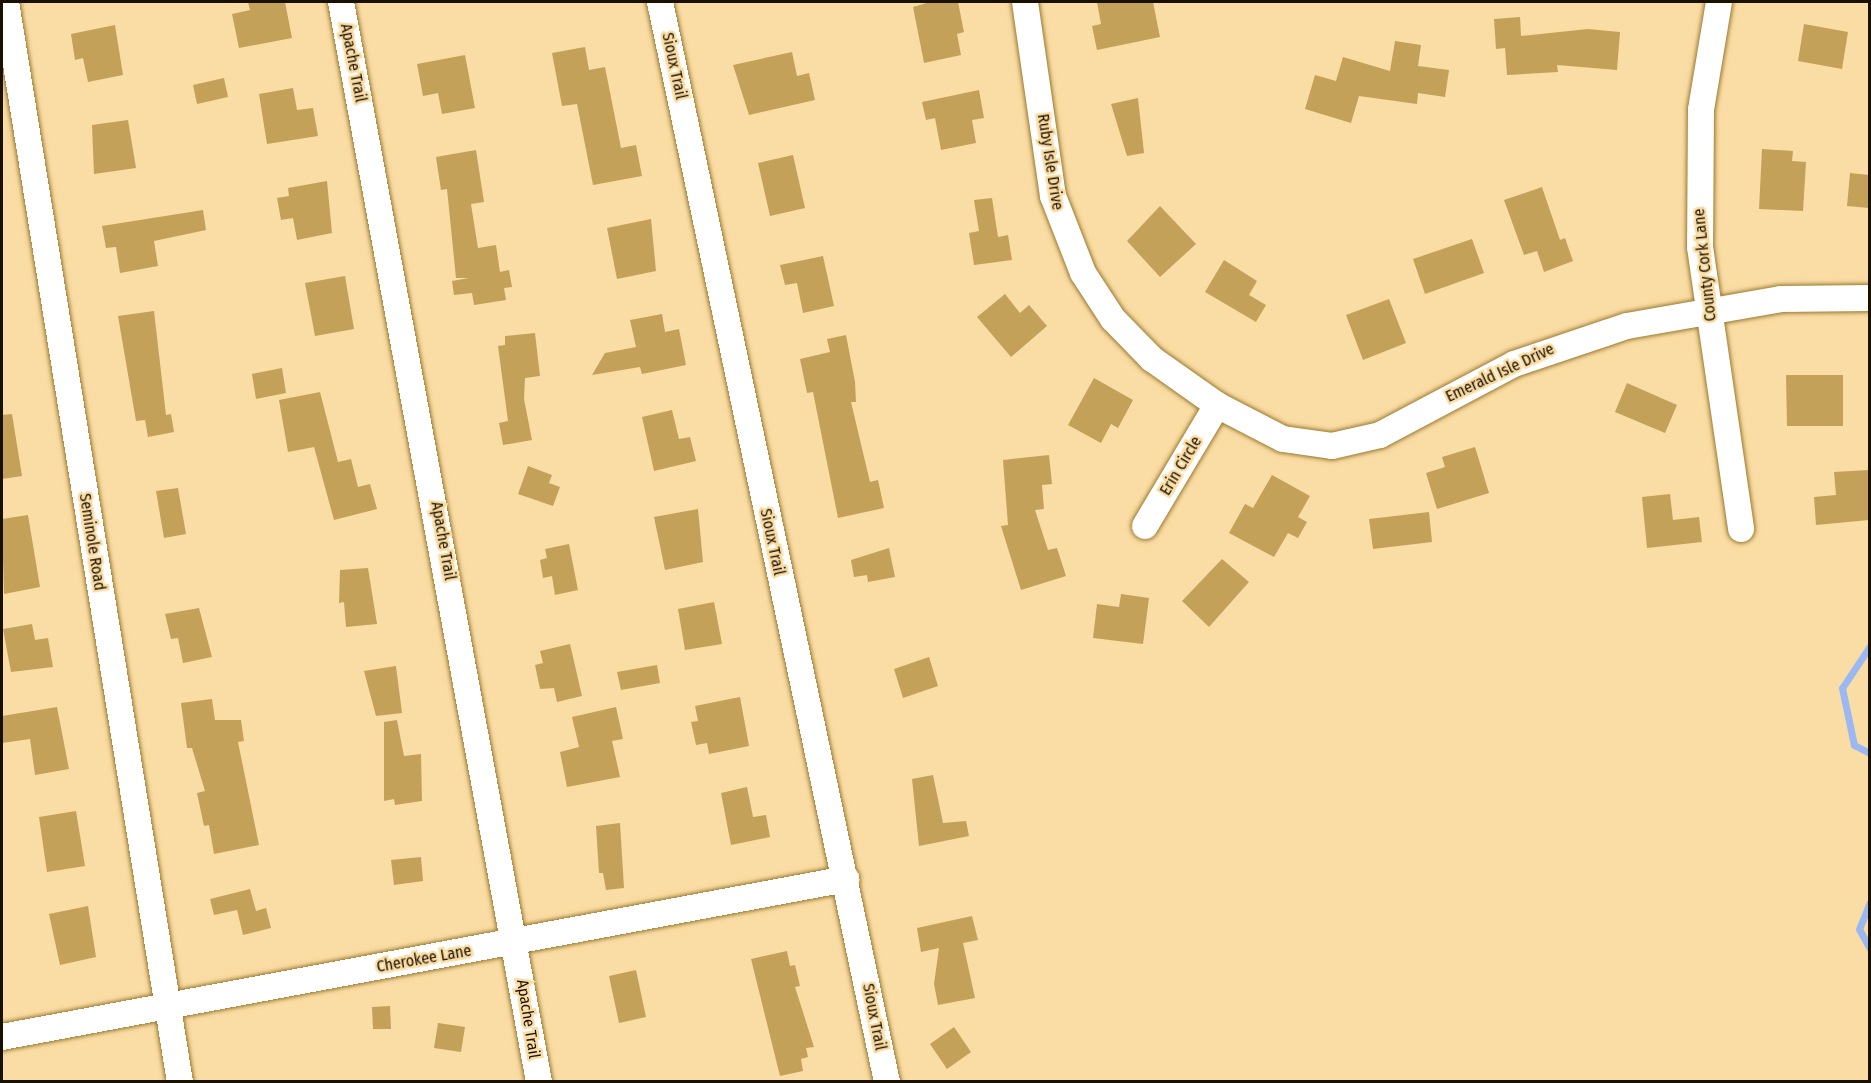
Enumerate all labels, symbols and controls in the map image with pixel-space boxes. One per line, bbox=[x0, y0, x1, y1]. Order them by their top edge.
street label: Apache Trail bbox=[336, 22, 370, 104]
street label: Sioux Trail bbox=[658, 31, 690, 101]
street label: Ruby Isle Drive bbox=[1033, 113, 1067, 211]
street label: County Cork Lane bbox=[1690, 208, 1720, 322]
street label: Emerald Isle Drive bbox=[1443, 339, 1557, 407]
street label: Erin Circle bbox=[1156, 433, 1206, 499]
street label: Seminole Road bbox=[75, 492, 109, 592]
street label: Apache Trail bbox=[427, 500, 459, 582]
street label: Sioux Trail bbox=[756, 507, 788, 577]
street label: Cherokee Lane bbox=[375, 941, 473, 977]
street label: Apache Trail bbox=[512, 978, 544, 1060]
street label: Sioux Trail bbox=[858, 982, 890, 1052]

